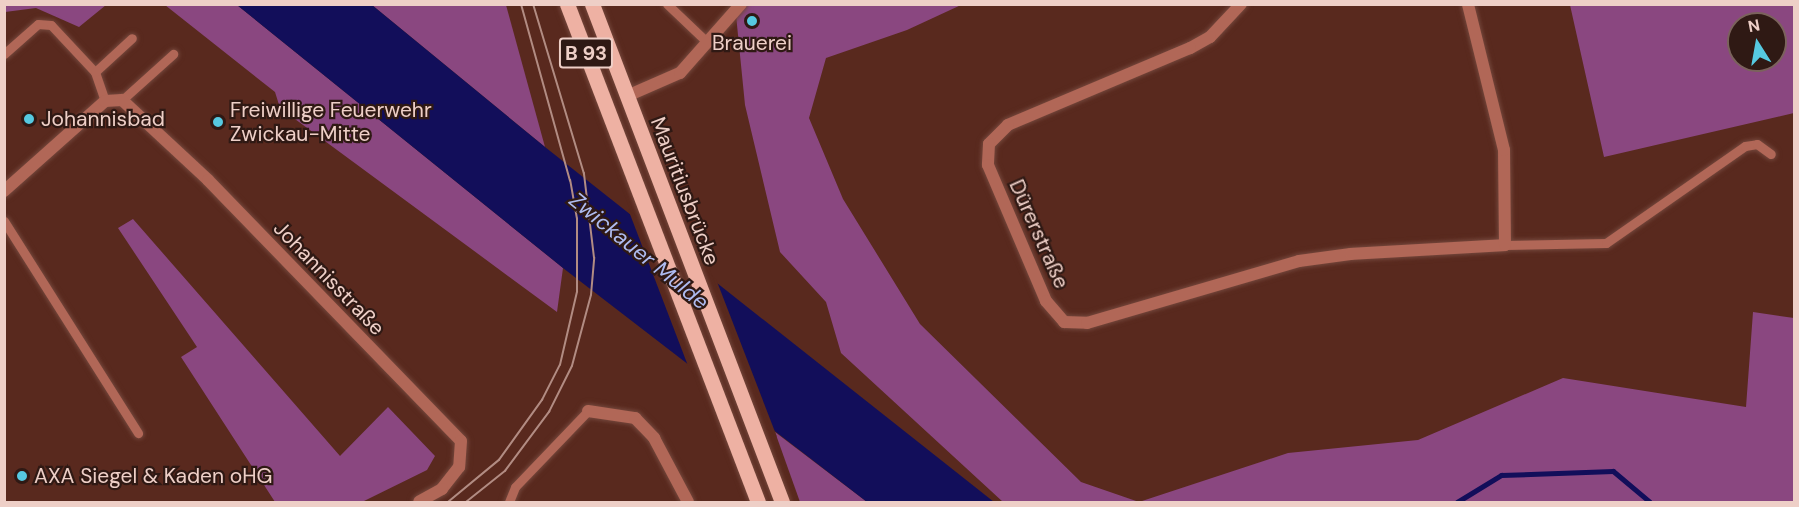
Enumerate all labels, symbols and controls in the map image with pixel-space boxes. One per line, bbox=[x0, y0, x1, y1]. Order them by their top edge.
north arrow bbox=[1727, 12, 1787, 72]
marker: Brauerei bbox=[745, 14, 759, 28]
text: N bbox=[1746, 14, 1762, 37]
place label: Brauerei bbox=[712, 30, 792, 56]
road number: B 93 bbox=[558, 36, 614, 70]
place label: Freiwillige Feuerwehr Zwickau-Mitte bbox=[230, 97, 432, 147]
place label: Johannisbad bbox=[41, 106, 165, 132]
marker: Johannisbad bbox=[22, 112, 36, 126]
street label: Mauritiusbrücke bbox=[645, 113, 725, 269]
marker: Freiwillige Feuerwehr Zwickau-Mitte bbox=[211, 115, 225, 129]
street label: Dürerstraße bbox=[1004, 176, 1074, 292]
water label: Zwickauer Mulde bbox=[564, 187, 714, 315]
street label: Johannisstraße bbox=[268, 216, 390, 340]
place label: AXA Siegel & Kaden oHG bbox=[34, 463, 272, 489]
marker: AXA Siegel & Kaden oHG bbox=[15, 469, 29, 483]

